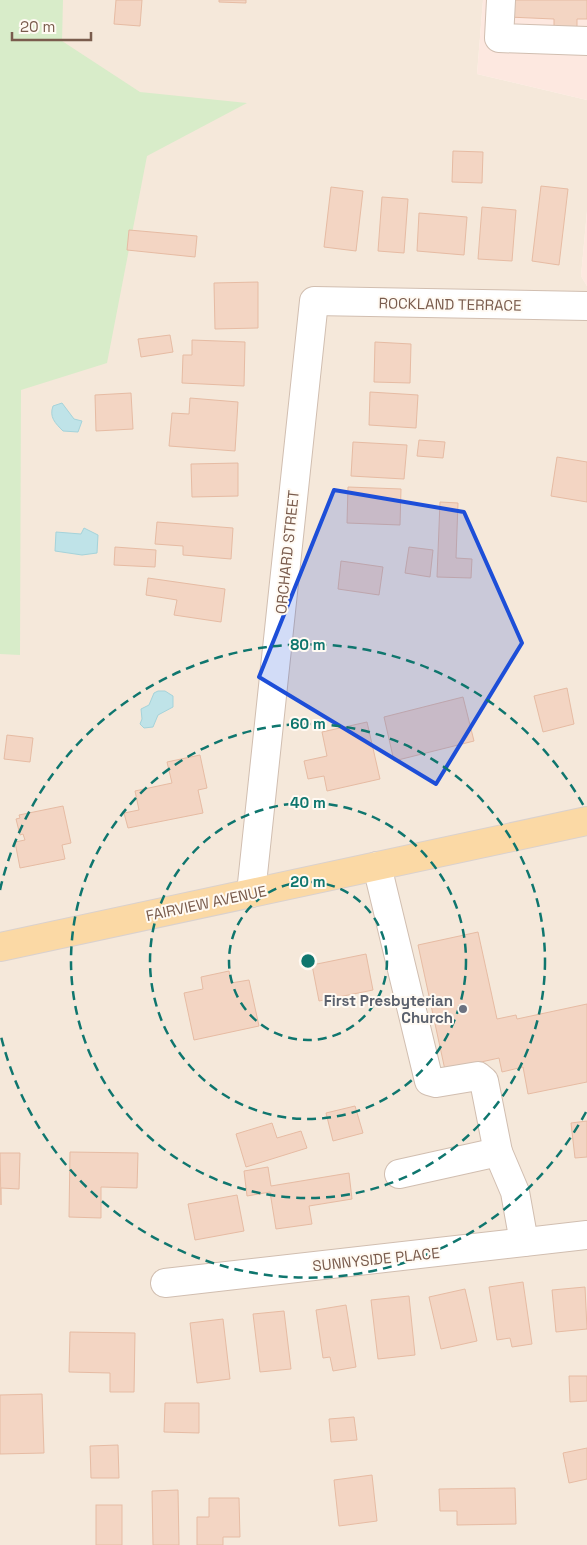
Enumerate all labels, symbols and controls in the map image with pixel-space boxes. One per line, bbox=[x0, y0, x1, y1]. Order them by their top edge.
scale bar bbox=[12, 10, 91, 42]
text: 20 m bbox=[20, 17, 55, 36]
street label: ROCKLAND TERRACE bbox=[378, 293, 522, 315]
street label: ORCHARD STREET bbox=[271, 489, 303, 615]
text: 80 m bbox=[290, 635, 326, 654]
text: 60 m bbox=[290, 714, 326, 733]
text: 40 m bbox=[290, 793, 326, 812]
text: 20 m bbox=[290, 872, 326, 891]
street label: FAIRVIEW AVENUE bbox=[144, 881, 268, 925]
centre of rings bbox=[299, 952, 317, 970]
place label: First Presbyterian Church bbox=[324, 991, 453, 1027]
marker: First Presbyterian Church bbox=[457, 1003, 469, 1015]
street label: SUNNYSIDE PLACE bbox=[312, 1243, 440, 1275]

